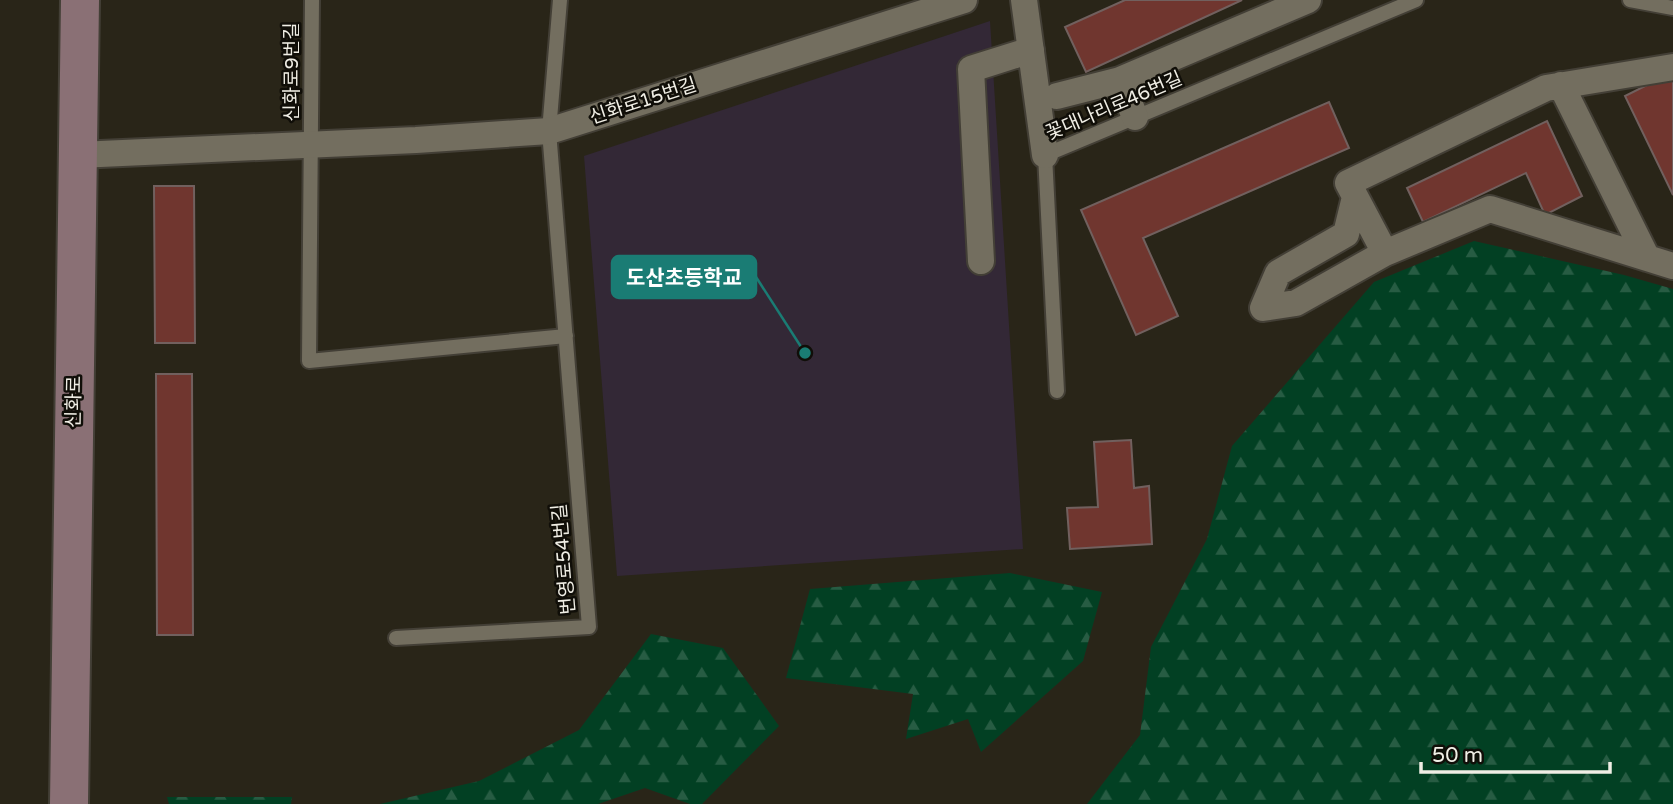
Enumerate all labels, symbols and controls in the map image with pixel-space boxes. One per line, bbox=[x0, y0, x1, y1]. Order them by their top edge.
street label: 신화로9번길 bbox=[281, 22, 303, 122]
street label: 꽃대나리로46번길 bbox=[1042, 67, 1186, 145]
street label: 신화로15번길 bbox=[587, 73, 699, 129]
callout: 도산초등학교 bbox=[612, 256, 756, 298]
text: 도산초등학교 bbox=[626, 266, 742, 291]
street label: 신화로 bbox=[63, 376, 85, 428]
street label: 번영로54번길 bbox=[548, 503, 580, 615]
scale bar bbox=[1421, 730, 1610, 774]
text: 50 m bbox=[1432, 743, 1483, 768]

